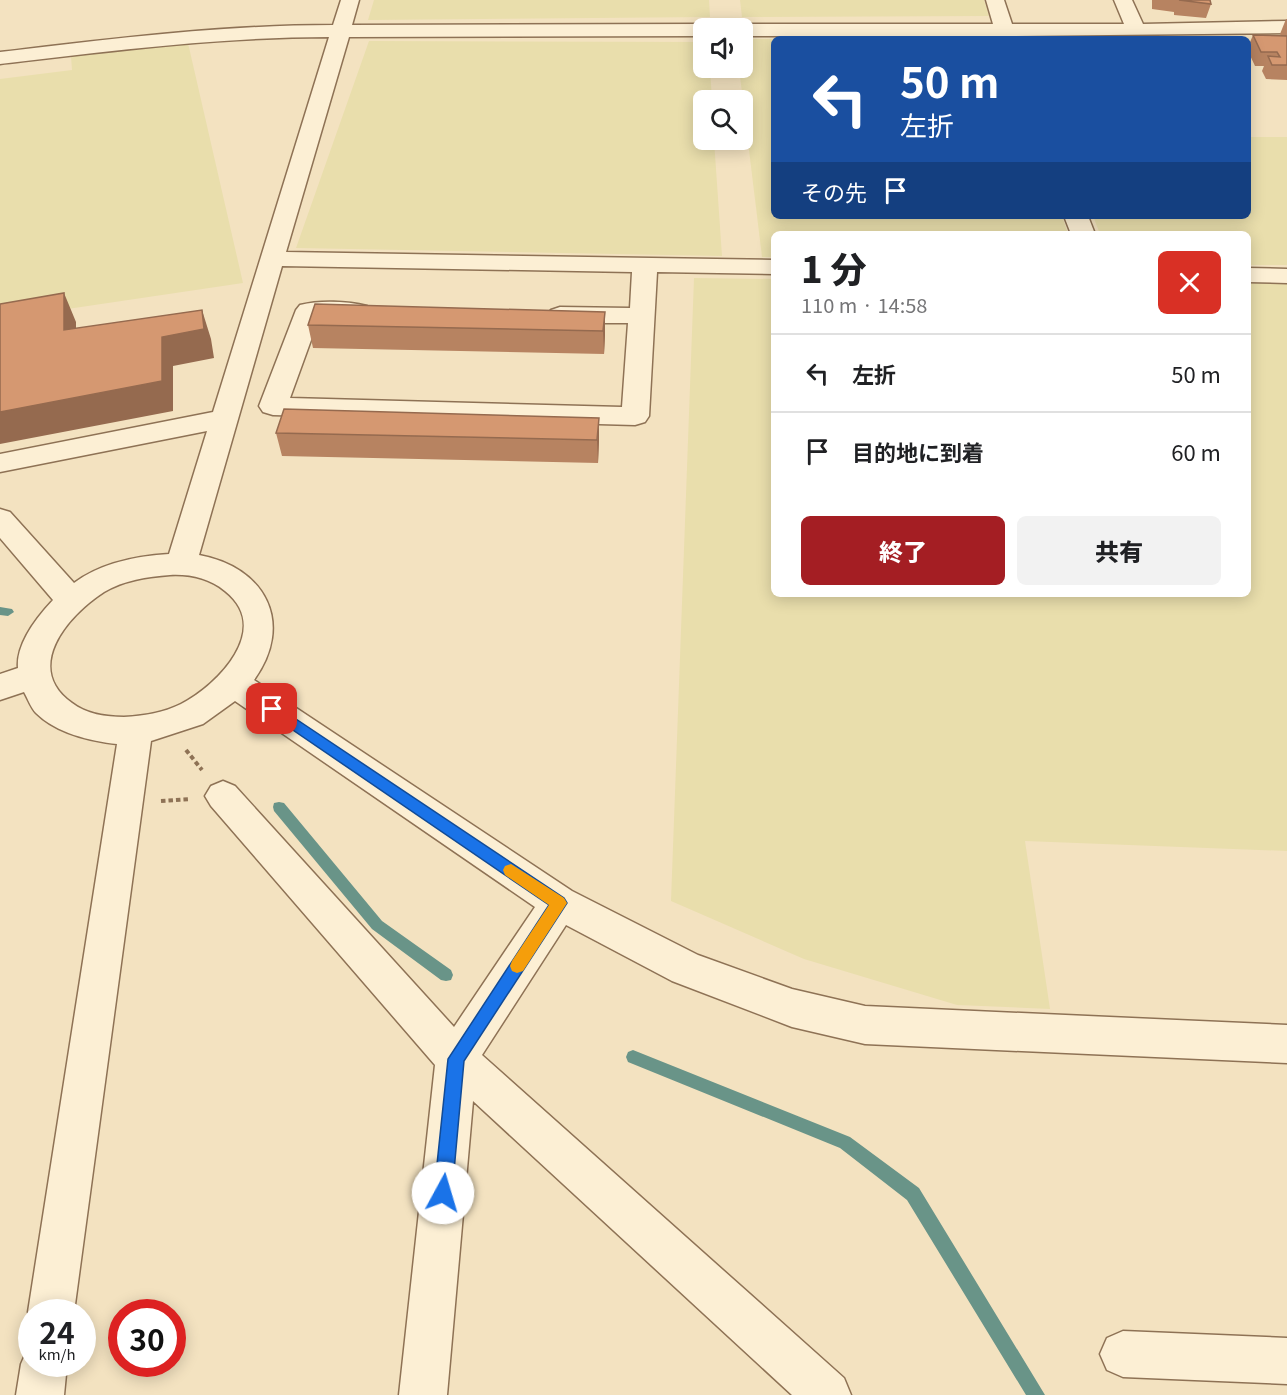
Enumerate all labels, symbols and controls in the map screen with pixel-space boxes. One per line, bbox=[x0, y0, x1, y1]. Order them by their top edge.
map controls bbox=[693, 18, 753, 150]
button: sound bbox=[693, 18, 753, 78]
text: 50 m bbox=[900, 49, 1000, 110]
icon: left bbox=[801, 60, 879, 138]
button: search bbox=[693, 90, 753, 150]
text: 左折 bbox=[900, 105, 954, 144]
icon: arrive bbox=[879, 174, 912, 207]
text: その先 bbox=[801, 175, 867, 207]
text: 1 分 bbox=[801, 241, 867, 293]
button: close bbox=[1158, 251, 1221, 314]
text: 110 m · 14:58 bbox=[801, 290, 927, 319]
icon: left bbox=[801, 357, 834, 390]
text: 左折 bbox=[852, 357, 896, 389]
text: 50 m bbox=[1171, 357, 1221, 389]
icon: arrive bbox=[801, 435, 834, 468]
text: 目的地に到着 bbox=[852, 435, 984, 467]
text: 60 m bbox=[1171, 435, 1221, 467]
button: 終了 bbox=[801, 516, 1005, 585]
button: 共有 bbox=[1017, 516, 1221, 585]
pin bbox=[246, 683, 297, 734]
icon: arrive bbox=[255, 692, 288, 725]
position arrow bbox=[411, 1161, 475, 1225]
speed limit sign: 30 bbox=[108, 1299, 186, 1377]
text: 24 bbox=[39, 1309, 75, 1353]
text: km/h bbox=[38, 1343, 76, 1364]

